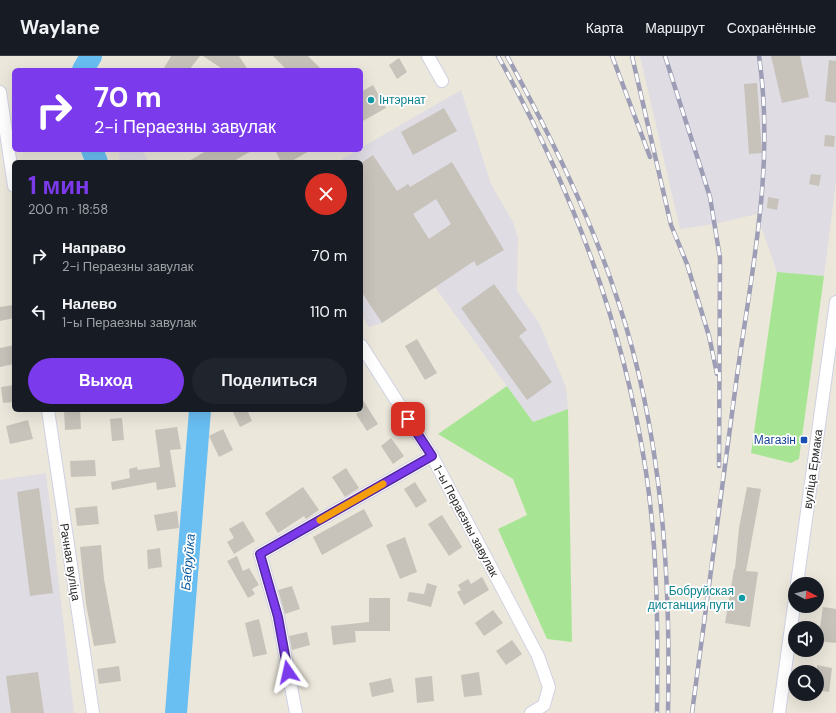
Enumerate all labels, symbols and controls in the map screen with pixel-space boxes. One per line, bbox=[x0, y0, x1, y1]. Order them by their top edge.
text: Waylane bbox=[20, 15, 100, 40]
text: Карта bbox=[586, 19, 623, 37]
text: Маршрут bbox=[645, 19, 705, 37]
text: Сохранённые bbox=[727, 19, 816, 37]
text: 70 m bbox=[94, 79, 162, 116]
icon: right bbox=[28, 84, 80, 136]
place label: Інтэрнат bbox=[379, 92, 426, 108]
marker: Інтэрнат bbox=[366, 95, 376, 105]
text: 2-і Пераезны завулак bbox=[94, 115, 276, 139]
text: 1 мин bbox=[28, 170, 89, 201]
button: close bbox=[305, 173, 347, 215]
text: 200 m · 18:58 bbox=[28, 201, 108, 218]
text: Направо bbox=[62, 238, 126, 258]
icon: right bbox=[28, 245, 50, 267]
text: 70 m bbox=[312, 246, 347, 266]
text: 2-і Пераезны завулак bbox=[62, 258, 193, 275]
text: Налево bbox=[62, 294, 117, 314]
icon: left bbox=[28, 301, 50, 323]
text: 110 m bbox=[310, 302, 347, 322]
text: 1-ы Пераезны завулак bbox=[62, 314, 196, 331]
button: Выход bbox=[28, 358, 184, 404]
button: Поделиться bbox=[192, 358, 347, 404]
pin bbox=[391, 402, 425, 436]
icon: arrive bbox=[397, 408, 419, 430]
street label: вуліца Ермака bbox=[800, 428, 827, 510]
place label: Магазін bbox=[754, 432, 796, 448]
marker: Магазін bbox=[799, 435, 809, 445]
street label: 1-ы Пераезны завулак bbox=[430, 462, 503, 580]
street label: Рачная вуліца bbox=[56, 522, 84, 602]
water label: Бабруйка bbox=[177, 533, 199, 591]
north arrow bbox=[788, 577, 824, 613]
map controls bbox=[788, 577, 824, 701]
place label: Бобруйская дистанция пути bbox=[648, 583, 734, 613]
marker: Бобруйская дистанция пути bbox=[737, 593, 747, 603]
button: sound bbox=[788, 621, 824, 657]
position arrow bbox=[267, 651, 309, 693]
button: search bbox=[788, 665, 824, 701]

